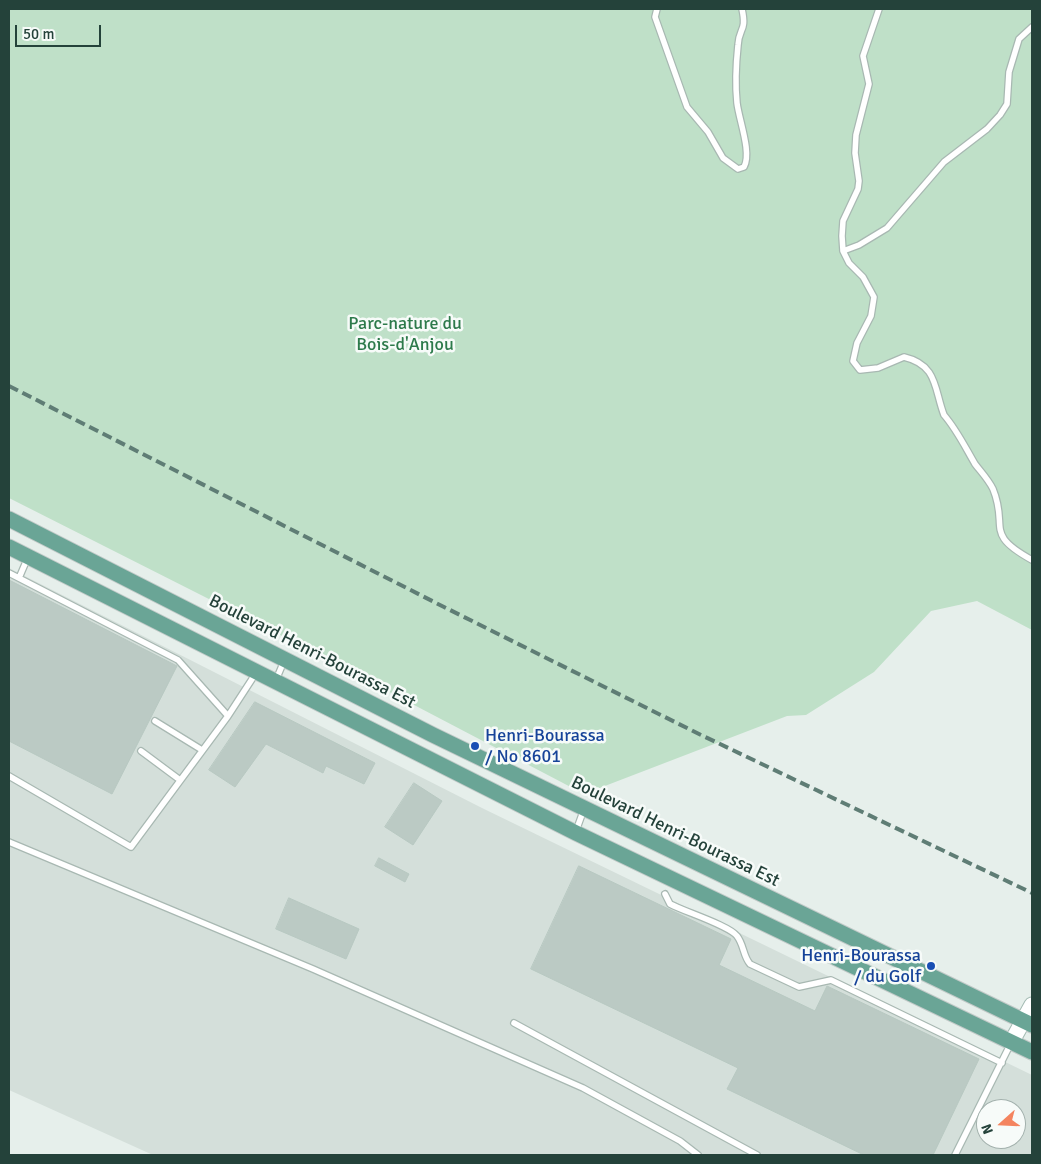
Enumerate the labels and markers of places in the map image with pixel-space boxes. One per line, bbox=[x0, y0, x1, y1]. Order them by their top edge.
place label: Henri-Bourassa / No 8601 bbox=[485, 725, 605, 768]
marker: Henri-Bourassa / No 8601 bbox=[469, 740, 481, 752]
place label: Henri-Bourassa / du Golf bbox=[801, 945, 921, 988]
marker: Henri-Bourassa / du Golf bbox=[925, 960, 937, 972]

